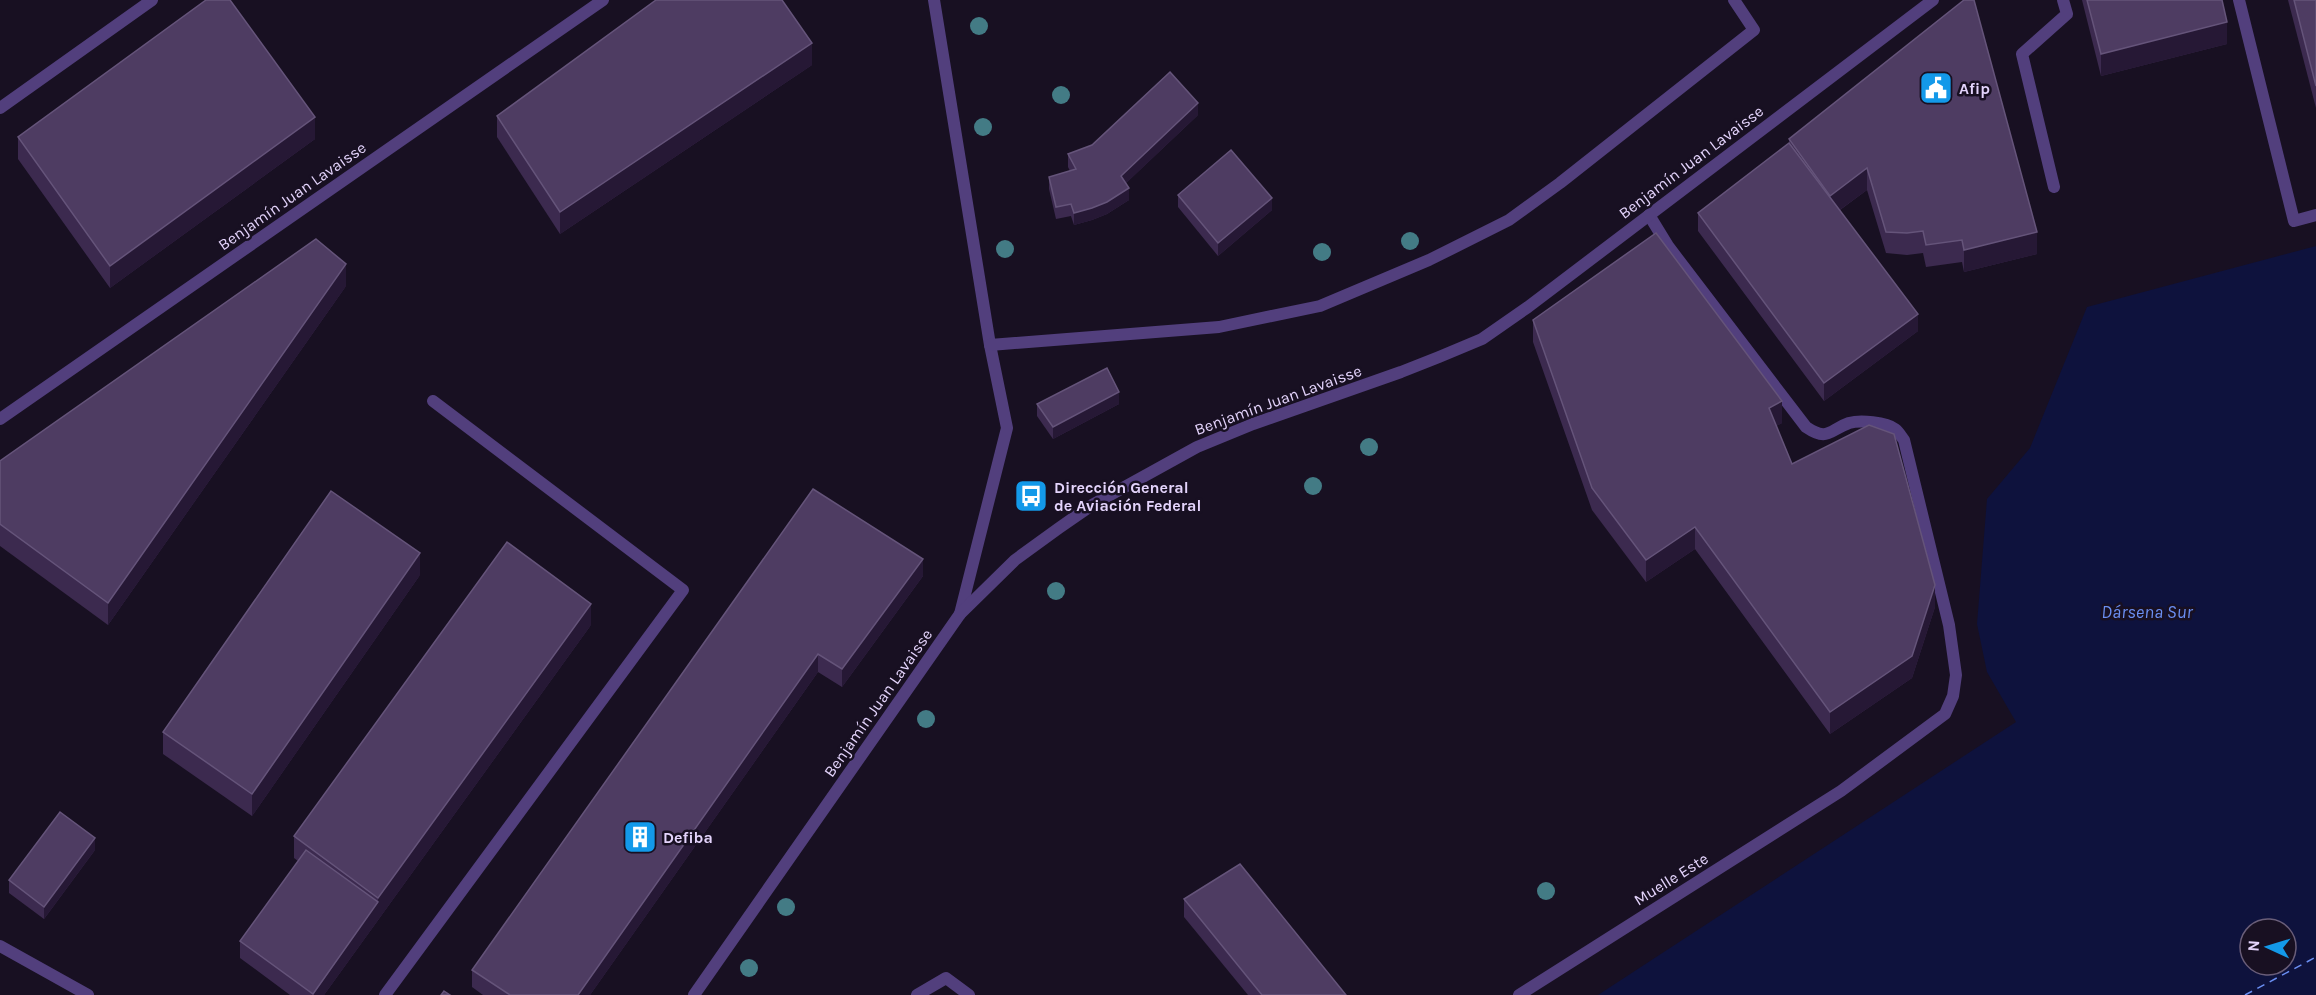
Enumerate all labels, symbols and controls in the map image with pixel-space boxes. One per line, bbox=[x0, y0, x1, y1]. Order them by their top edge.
public building icon: Afip bbox=[1918, 70, 1954, 106]
place label: Afip bbox=[1959, 79, 1990, 98]
street label: Benjamín Juan Lavaisse bbox=[1615, 101, 1767, 223]
street label: Benjamín Juan Lavaisse bbox=[214, 138, 370, 254]
street label: Benjamín Juan Lavaisse bbox=[1192, 361, 1364, 439]
bus stop icon: Dirección General de Aviación Federal bbox=[1013, 478, 1049, 514]
place label: Dirección General de Aviación Federal bbox=[1054, 478, 1201, 515]
water label: Dársena Sur bbox=[2101, 601, 2193, 623]
street label: Benjamín Juan Lavaisse bbox=[820, 625, 936, 781]
building icon: Defiba bbox=[622, 819, 658, 855]
place label: Defiba bbox=[663, 828, 713, 847]
street label: Muelle Este bbox=[1630, 849, 1712, 909]
north arrow bbox=[2238, 917, 2298, 977]
text: N bbox=[2244, 940, 2263, 952]

